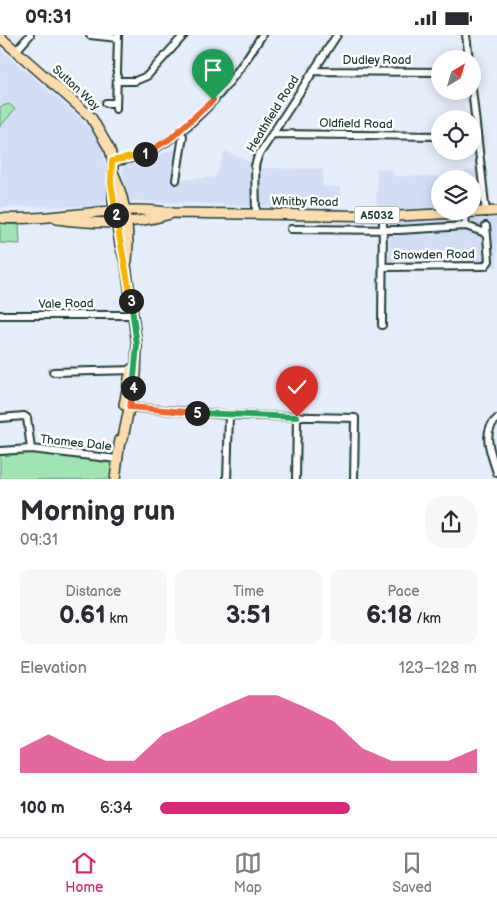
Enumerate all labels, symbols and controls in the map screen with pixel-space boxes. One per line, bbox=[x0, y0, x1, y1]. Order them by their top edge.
text: 09:31 bbox=[25, 6, 72, 29]
pin bbox=[192, 49, 234, 100]
north arrow bbox=[431, 50, 481, 100]
map controls bbox=[431, 50, 481, 220]
street label: Dudley Road bbox=[343, 53, 412, 68]
icon: arrive bbox=[199, 56, 227, 84]
street label: Sutton Way bbox=[49, 62, 103, 114]
street label: Heathfield Road bbox=[243, 73, 303, 155]
button: locate bbox=[431, 110, 481, 160]
street label: Oldfield Road bbox=[319, 116, 393, 132]
pin: 1 bbox=[132, 141, 158, 167]
text: 1 bbox=[143, 146, 148, 163]
button: layers bbox=[431, 170, 481, 220]
street label: Whitby Road bbox=[271, 194, 339, 210]
pin: 2 bbox=[104, 203, 128, 227]
text: 2 bbox=[112, 207, 121, 224]
road number: A5032 bbox=[354, 207, 400, 223]
street label: Snowden Road bbox=[393, 247, 475, 263]
pin: 3 bbox=[118, 289, 144, 313]
text: 3 bbox=[127, 293, 136, 310]
street label: Vale Road bbox=[38, 296, 94, 312]
pin bbox=[276, 366, 318, 417]
icon: check bbox=[283, 373, 311, 401]
pin: 4 bbox=[120, 375, 146, 401]
text: 4 bbox=[129, 380, 138, 397]
pin: 5 bbox=[184, 401, 210, 425]
text: 5 bbox=[193, 405, 202, 422]
street label: Thames Dale bbox=[40, 432, 112, 454]
text: Morning run bbox=[20, 495, 175, 528]
button: share bbox=[425, 496, 477, 548]
text: 09:31 bbox=[20, 531, 58, 550]
text: Distance bbox=[66, 583, 121, 600]
text: Time bbox=[233, 583, 264, 600]
text: Pace bbox=[388, 583, 419, 600]
text: 0.61 bbox=[59, 600, 106, 631]
text: 3:51 bbox=[226, 600, 271, 631]
text: 6:18 bbox=[366, 600, 413, 631]
text: km bbox=[106, 610, 128, 627]
text: /km bbox=[413, 610, 441, 627]
text: Elevation bbox=[20, 659, 87, 678]
text: 123–128 m bbox=[399, 659, 477, 678]
text: 100 m bbox=[20, 799, 65, 818]
text: 6:34 bbox=[100, 799, 133, 818]
tab: Home bbox=[65, 849, 103, 896]
tab: Map bbox=[234, 849, 262, 896]
tab: Saved bbox=[392, 849, 432, 896]

